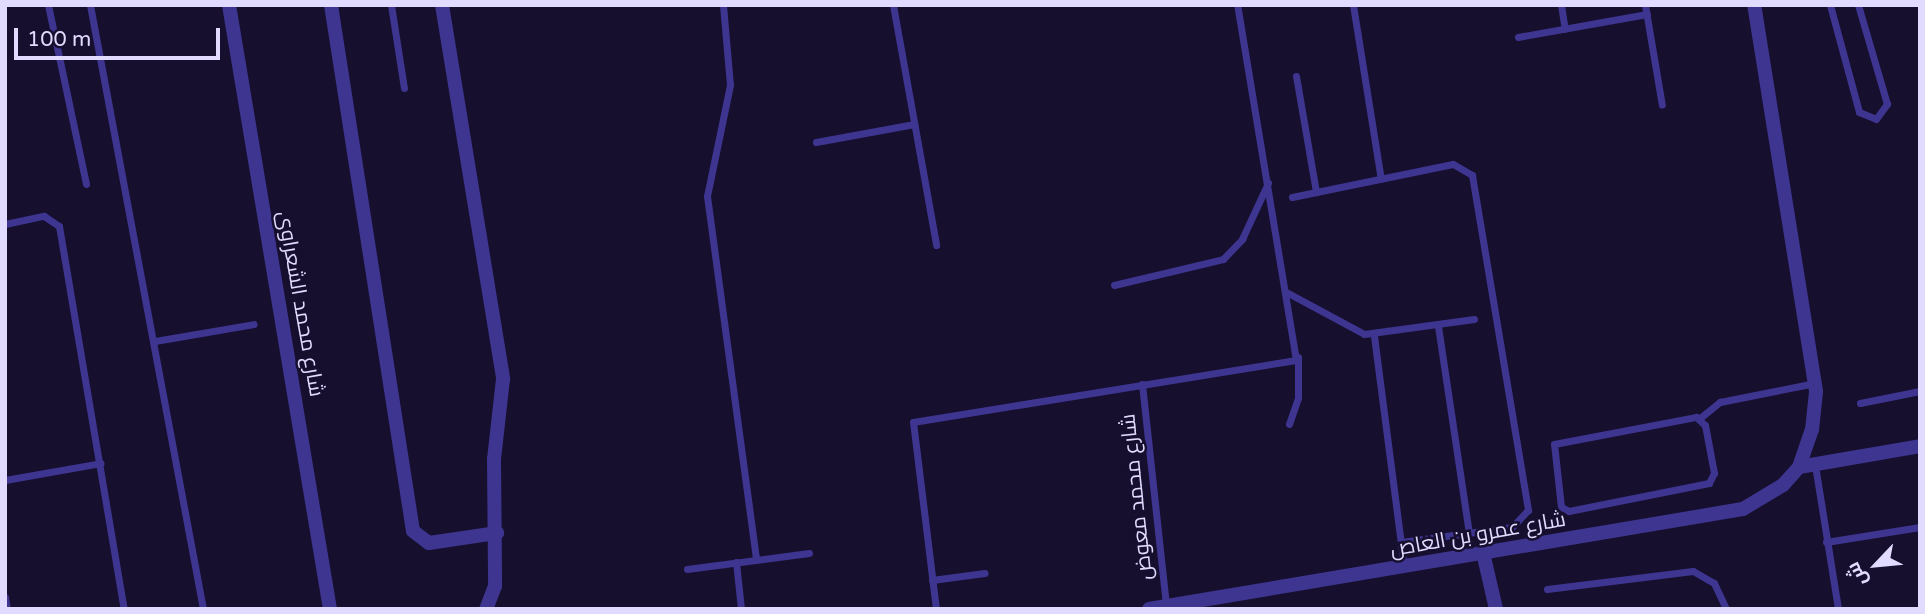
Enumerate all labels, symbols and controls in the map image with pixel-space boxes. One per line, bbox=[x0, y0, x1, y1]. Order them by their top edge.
scale bar bbox=[18, 14, 224, 58]
text: 100 m bbox=[27, 27, 91, 52]
street label: شارع محمد الشعراوى bbox=[271, 209, 329, 399]
street label: شارع محمد معوض bbox=[1116, 413, 1158, 581]
street label: شارع عمرو بن العاص bbox=[1388, 507, 1568, 563]
north arrow bbox=[1841, 530, 1911, 600]
text: ش bbox=[1842, 558, 1872, 590]

